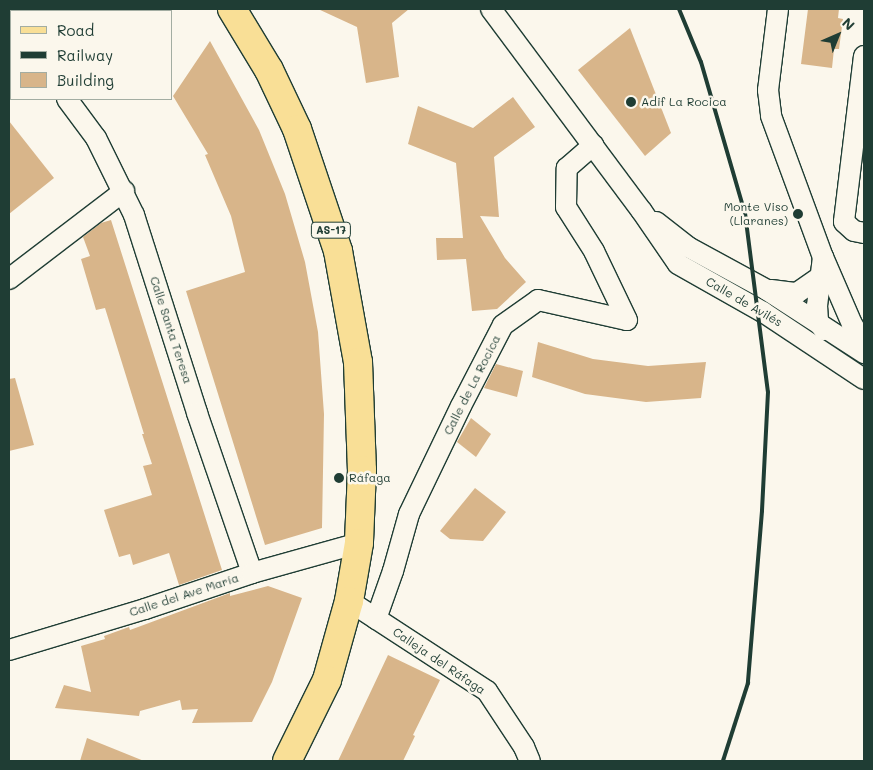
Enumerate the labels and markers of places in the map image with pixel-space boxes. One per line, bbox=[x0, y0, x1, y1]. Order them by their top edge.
place label: Adif La Rocica bbox=[641, 95, 727, 109]
marker: Adif La Rocica bbox=[625, 96, 637, 108]
place label: Monte Viso (Llaranes) bbox=[724, 200, 788, 228]
marker: Monte Viso (Llaranes) bbox=[792, 208, 804, 220]
place label: Ráfaga bbox=[349, 471, 391, 485]
marker: Ráfaga bbox=[333, 472, 345, 484]

